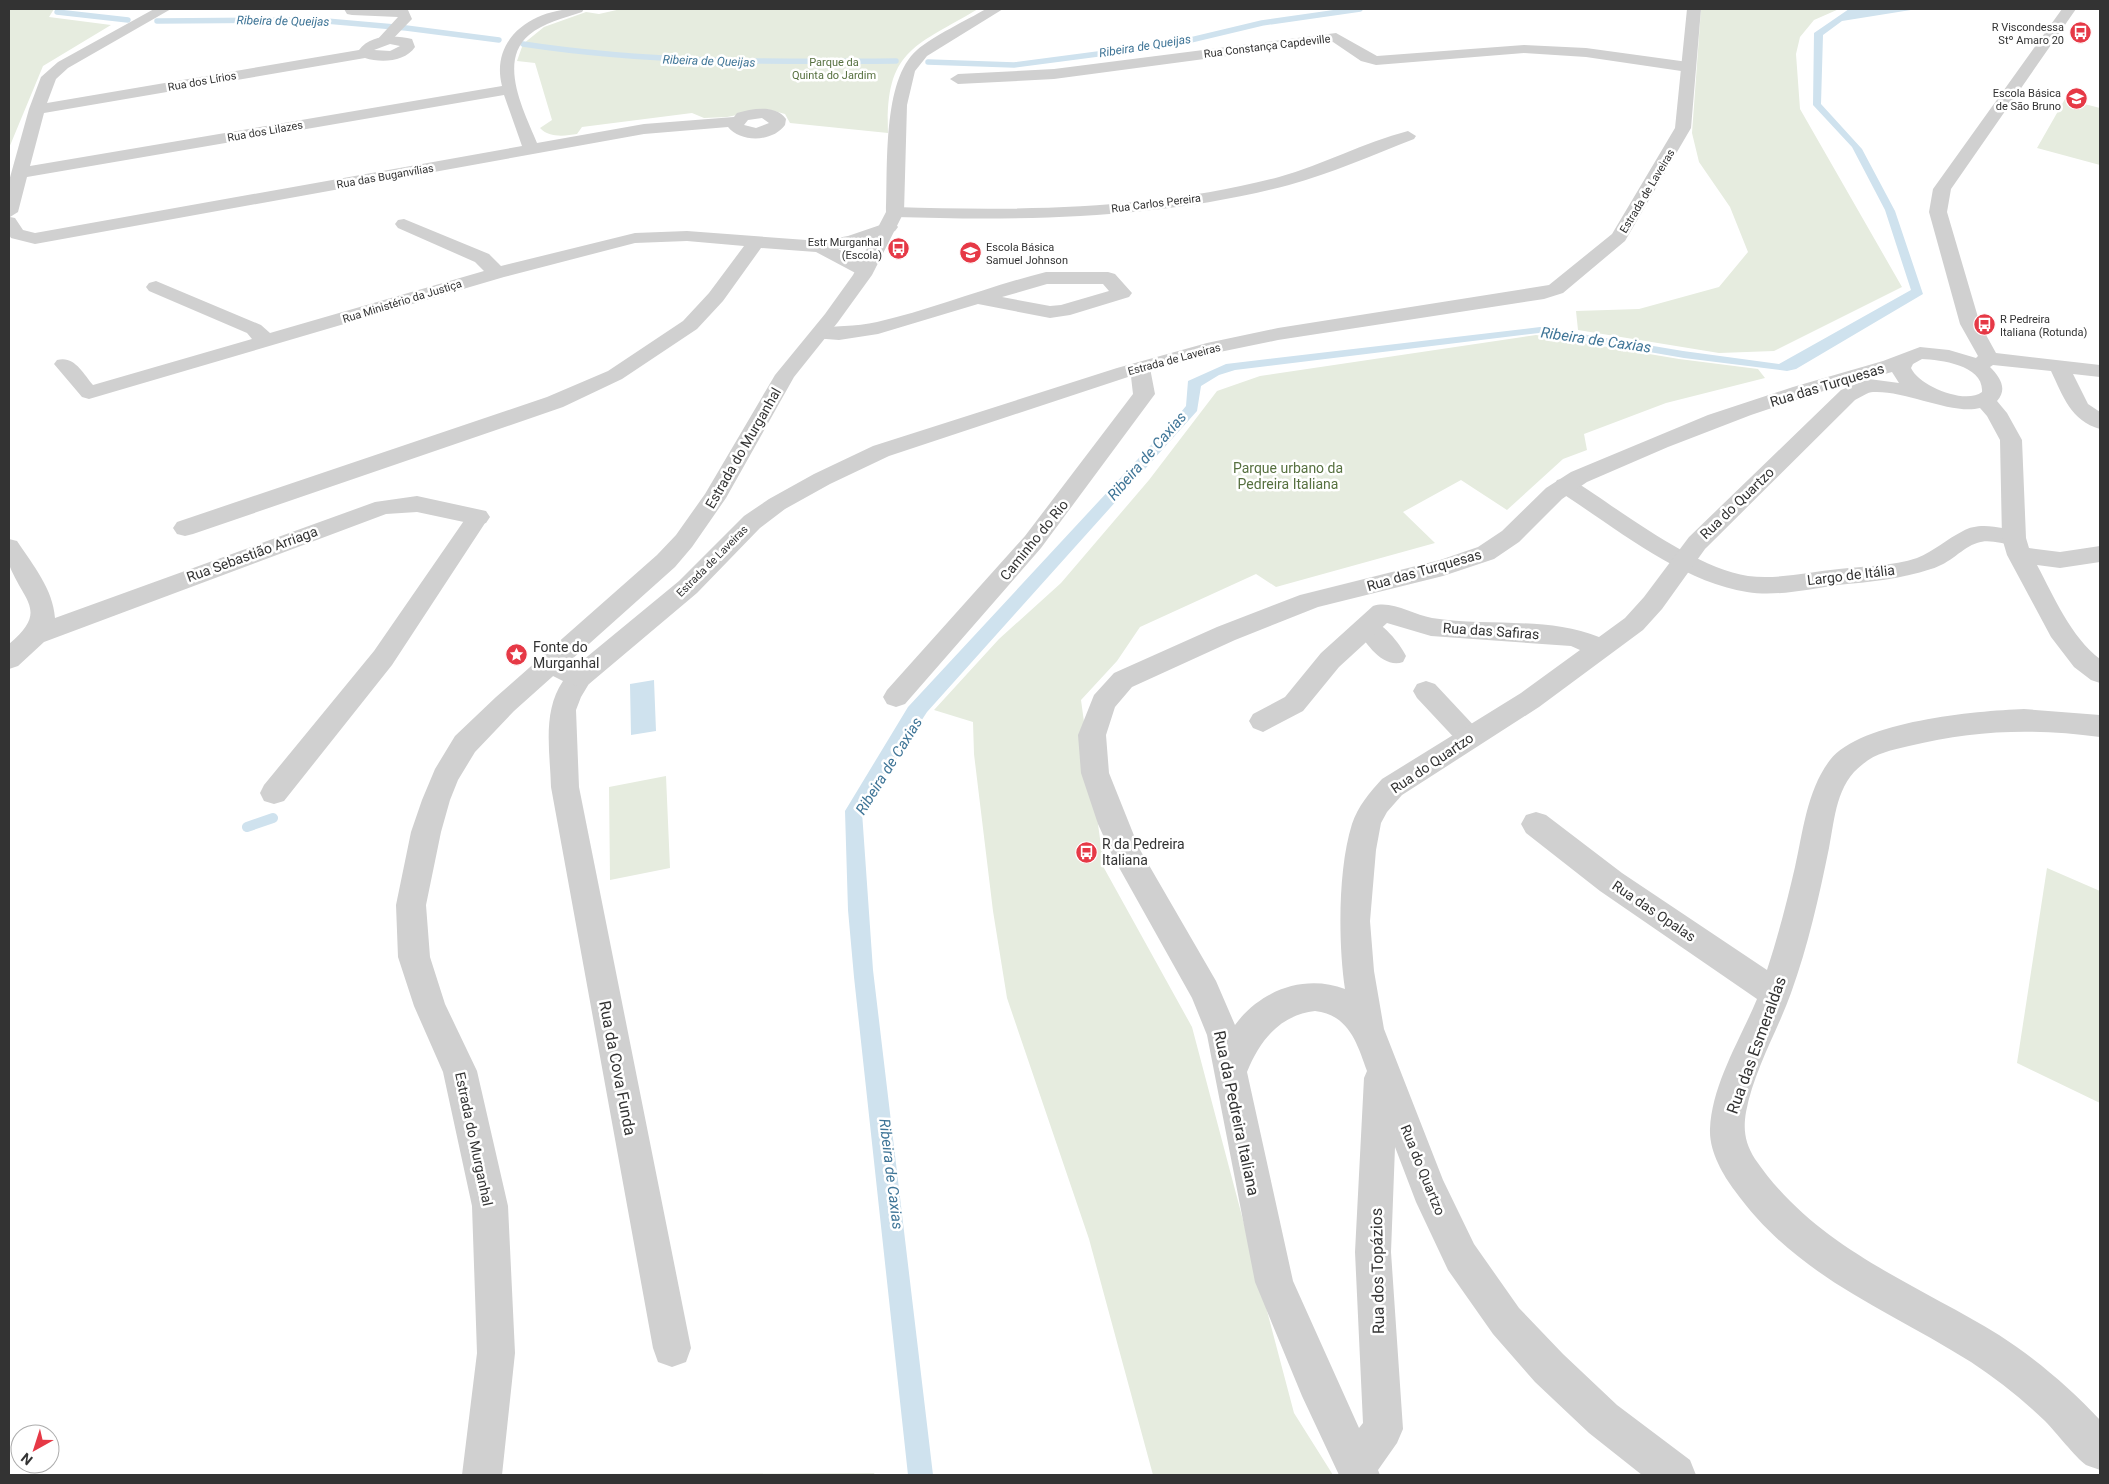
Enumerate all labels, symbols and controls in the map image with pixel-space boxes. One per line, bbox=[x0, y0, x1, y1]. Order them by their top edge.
water label: Ribeira de Queijas bbox=[237, 13, 329, 29]
place label: R Viscondessa Stº Amaro 20 bbox=[1992, 21, 2064, 47]
bus stop icon: R Viscondessa Stº Amaro 20 bbox=[2068, 21, 2092, 45]
water label: Ribeira de Queijas bbox=[1098, 32, 1192, 60]
street label: Rua Constança Capdeville bbox=[1203, 32, 1331, 61]
water label: Ribeira de Queijas bbox=[662, 52, 756, 70]
park label: Parque da Quinta do Jardim bbox=[792, 56, 876, 82]
street label: Rua dos Lírios bbox=[167, 69, 238, 94]
place label: Escola Básica de São Bruno bbox=[1993, 87, 2061, 113]
school or university icon: Escola Básica de São Bruno bbox=[2065, 87, 2089, 111]
street label: Rua dos Lilazes bbox=[226, 118, 304, 145]
street label: Estrada de Laveiras bbox=[1617, 147, 1678, 236]
street label: Rua das Buganvílias bbox=[336, 161, 435, 191]
street label: Rua Carlos Pereira bbox=[1111, 192, 1202, 215]
place label: Estr Murganhal (Escola) bbox=[808, 236, 882, 262]
bus stop icon: Estr Murganhal (Escola) bbox=[886, 236, 910, 260]
school or university icon: Escola Básica Samuel Johnson bbox=[958, 241, 982, 265]
place label: Escola Básica Samuel Johnson bbox=[986, 241, 1068, 267]
street label: Rua Ministério da Justiça bbox=[341, 277, 463, 326]
bus stop icon: R Pedreira Italiana (Rotunda) bbox=[1972, 313, 1996, 337]
place label: R Pedreira Italiana (Rotunda) bbox=[2000, 313, 2087, 339]
water label: Ribeira de Caxias bbox=[1540, 323, 1652, 357]
street label: Estrada de Laveiras bbox=[1126, 341, 1222, 378]
street label: Rua das Turquesas bbox=[1768, 360, 1886, 410]
street label: Estrada do Murganhal bbox=[702, 385, 784, 511]
water label: Ribeira de Caxias bbox=[1104, 408, 1190, 504]
park label: Parque urbano da Pedreira Italiana bbox=[1233, 460, 1343, 492]
street label: Rua do Quartzo bbox=[1697, 464, 1777, 542]
street label: Caminho do Rio bbox=[997, 497, 1071, 583]
street label: Rua Sebastião Arriaga bbox=[184, 523, 320, 585]
street label: Estrada de Laveiras bbox=[674, 523, 751, 600]
street label: Rua das Turquesas bbox=[1365, 546, 1483, 594]
street label: Largo de Itália bbox=[1806, 562, 1896, 588]
street label: Rua das Safiras bbox=[1442, 620, 1540, 642]
place label: Fonte do Murganhal bbox=[533, 639, 600, 671]
place icon: Fonte do Murganhal bbox=[505, 643, 529, 667]
water label: Ribeira de Caxias bbox=[852, 714, 926, 818]
street label: Rua do Quartzo bbox=[1388, 729, 1476, 797]
place label: R da Pedreira Italiana bbox=[1102, 836, 1185, 868]
bus stop icon: R da Pedreira Italiana bbox=[1074, 840, 1098, 864]
street label: Rua das Opalas bbox=[1609, 877, 1699, 945]
street label: Rua das Esmeraldas bbox=[1723, 974, 1790, 1116]
street label: Rua da Cova Funda bbox=[595, 999, 640, 1137]
street label: Rua da Pedreira Italiana bbox=[1210, 1029, 1263, 1197]
street label: Estrada do Murganhal bbox=[452, 1070, 496, 1208]
water label: Ribeira de Caxias bbox=[875, 1118, 907, 1230]
street label: Rua do Quartzo bbox=[1398, 1122, 1448, 1218]
street label: Rua dos Topázios bbox=[1367, 1208, 1388, 1334]
north arrow bbox=[10, 1424, 60, 1474]
text: N bbox=[18, 1450, 36, 1468]

